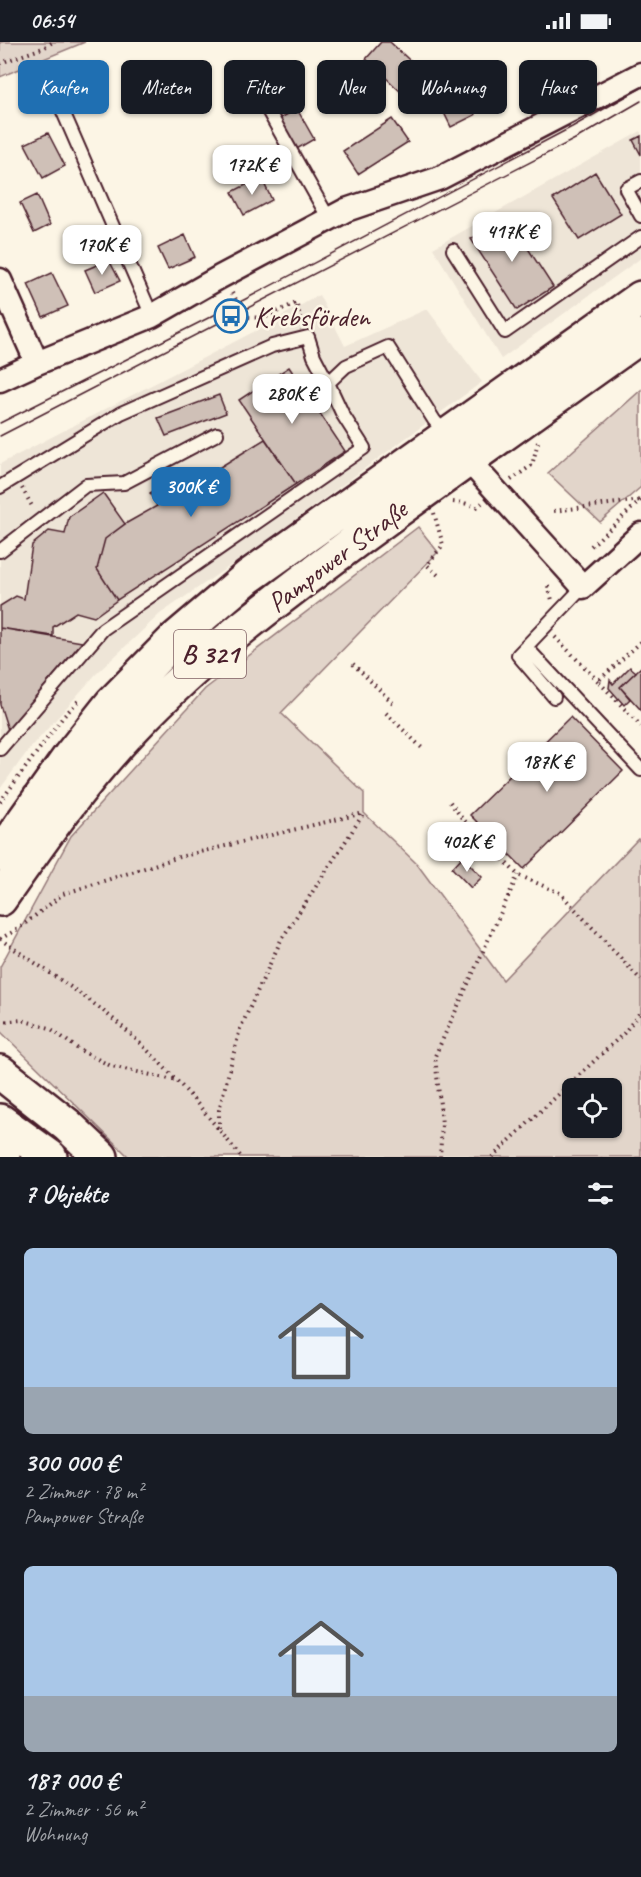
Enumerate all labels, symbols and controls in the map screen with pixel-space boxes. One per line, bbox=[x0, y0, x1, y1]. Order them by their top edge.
text: 06:54 bbox=[30, 7, 74, 35]
chip: Kaufen bbox=[18, 60, 109, 114]
chip: Mieten bbox=[121, 60, 212, 114]
chip: Filter bbox=[224, 60, 305, 114]
chip: Neu bbox=[317, 60, 386, 114]
chip: Wohnung bbox=[398, 60, 507, 114]
chip: Haus bbox=[519, 60, 597, 114]
pin: 172K € bbox=[203, 145, 301, 196]
text: 172K € bbox=[227, 152, 277, 177]
pin: 417K € bbox=[463, 212, 561, 263]
text: 417K € bbox=[487, 219, 537, 244]
pin: 170K € bbox=[53, 225, 151, 276]
text: 170K € bbox=[77, 232, 127, 257]
bus stop icon: Krebsförden bbox=[213, 298, 249, 334]
place label: Krebsförden bbox=[254, 299, 371, 334]
pin: 280K € bbox=[243, 374, 341, 425]
text: 280K € bbox=[267, 381, 318, 406]
pin: 300K € bbox=[142, 467, 240, 518]
text: 300K € bbox=[166, 474, 217, 499]
street label: Pampower Straße bbox=[260, 491, 415, 620]
road number: B 321 bbox=[174, 630, 246, 678]
pin: 187K € bbox=[498, 742, 596, 793]
text: 187K € bbox=[522, 749, 572, 774]
pin: 402K € bbox=[418, 822, 516, 873]
text: 402K € bbox=[442, 829, 493, 854]
map controls bbox=[562, 1078, 622, 1138]
button: locate bbox=[562, 1078, 622, 1138]
text: 7 Objekte bbox=[24, 1177, 108, 1210]
icon: filters bbox=[584, 1177, 617, 1210]
icon: home bbox=[267, 1287, 375, 1395]
text: 300 000 € bbox=[24, 1446, 118, 1479]
text: 2 Zimmer · 78 m² bbox=[24, 1479, 143, 1504]
text: Pampower Straße bbox=[24, 1504, 143, 1529]
icon: home bbox=[267, 1605, 375, 1713]
text: 187 000 € bbox=[24, 1764, 118, 1797]
text: 2 Zimmer · 56 m² bbox=[24, 1797, 143, 1822]
text: Wohnung bbox=[24, 1822, 87, 1847]

